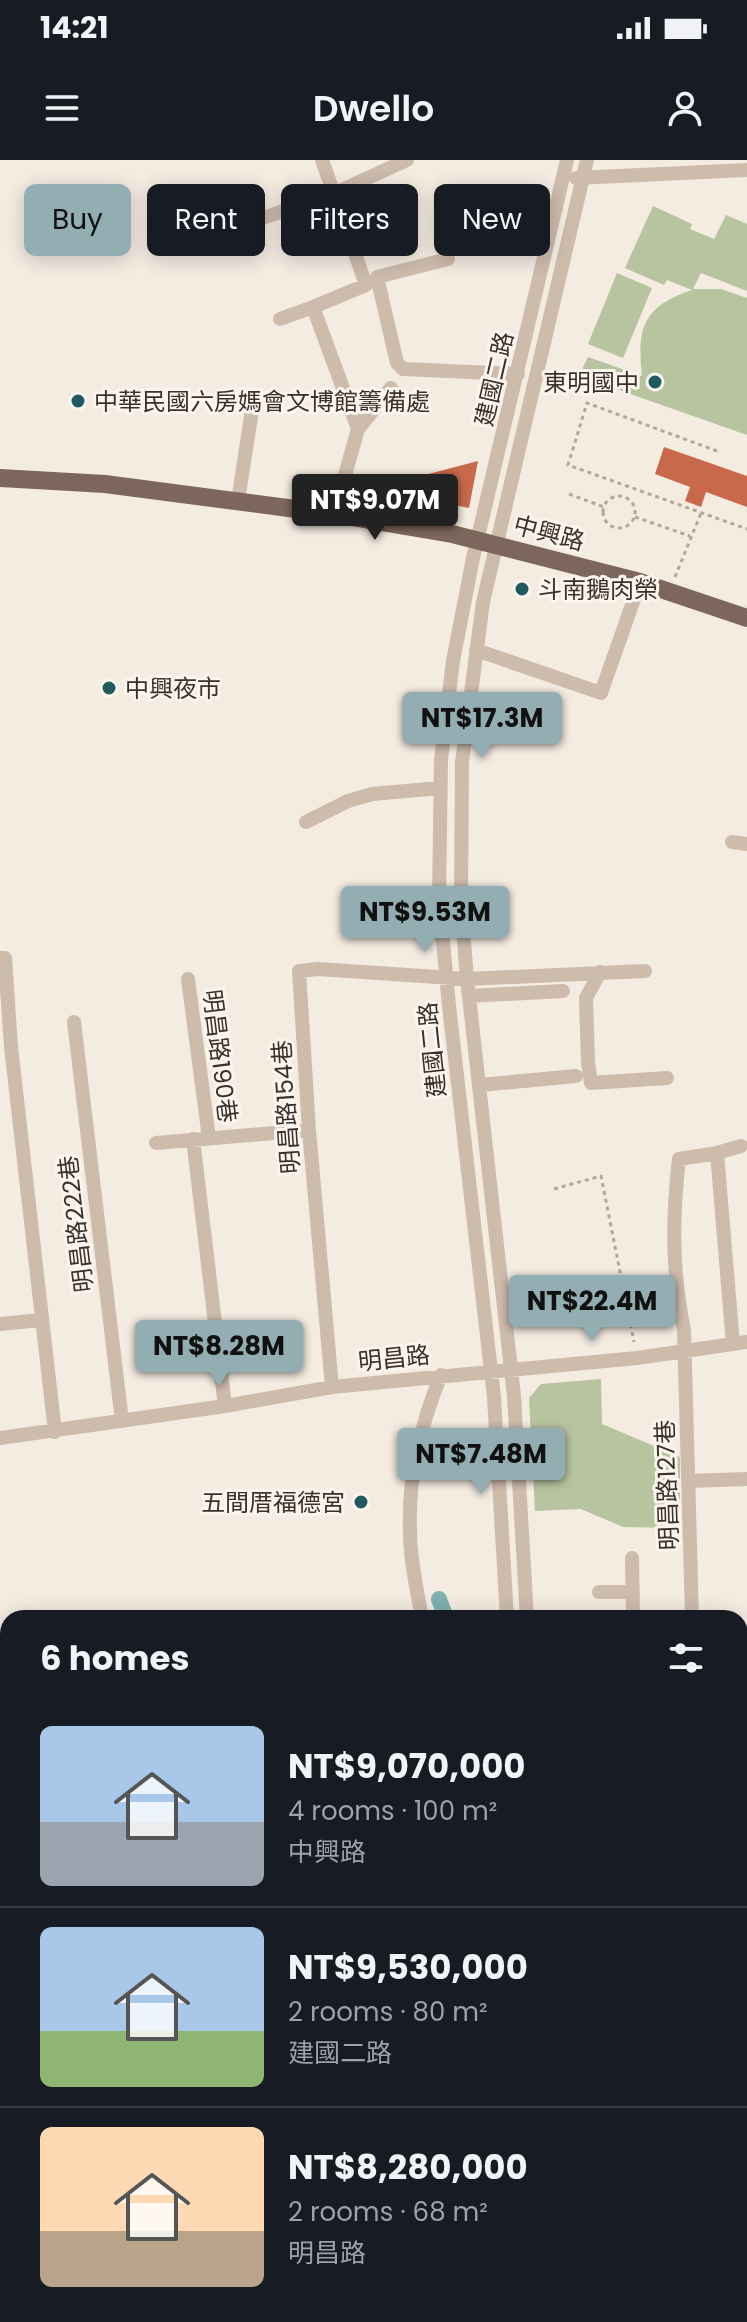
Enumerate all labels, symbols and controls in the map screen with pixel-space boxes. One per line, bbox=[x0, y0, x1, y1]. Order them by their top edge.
text: 14:21 bbox=[40, 6, 109, 49]
text: Dwello bbox=[313, 83, 434, 134]
icon: menu bbox=[40, 86, 84, 130]
icon: person bbox=[663, 86, 707, 130]
chip: Buy bbox=[24, 184, 131, 256]
chip: Rent bbox=[147, 184, 265, 256]
chip: Filters bbox=[281, 184, 418, 256]
chip: New bbox=[434, 184, 550, 256]
street label: 建國二路 bbox=[467, 329, 521, 429]
place label: 東明國中 bbox=[543, 366, 639, 399]
marker: 東明國中 bbox=[646, 373, 664, 391]
place label: 中華民國六房媽會文博館籌備處 bbox=[94, 385, 430, 418]
marker: 中華民國六房媽會文博館籌備處 bbox=[69, 392, 87, 410]
pin: NT$9.07M bbox=[292, 474, 458, 542]
text: NT$9.07M bbox=[310, 482, 440, 518]
street label: 中興路 bbox=[510, 508, 588, 558]
place label: 斗南鵝肉榮 bbox=[538, 573, 658, 606]
marker: 斗南鵝肉榮 bbox=[513, 580, 531, 598]
place label: 中興夜市 bbox=[125, 672, 221, 705]
marker: 中興夜市 bbox=[100, 679, 118, 697]
pin: NT$17.3M bbox=[399, 692, 565, 760]
text: NT$17.3M bbox=[421, 700, 543, 736]
pin: NT$9.53M bbox=[342, 886, 508, 954]
text: NT$9.53M bbox=[359, 894, 491, 930]
street label: 明昌路190巷 bbox=[195, 988, 245, 1124]
street label: 建國二路 bbox=[411, 1001, 453, 1099]
street label: 明昌路154巷 bbox=[265, 1039, 307, 1175]
street label: 明昌路222巷 bbox=[51, 1154, 101, 1294]
pin: NT$22.4M bbox=[509, 1275, 675, 1343]
text: NT$22.4M bbox=[527, 1283, 657, 1319]
pin: NT$8.28M bbox=[136, 1320, 302, 1388]
text: NT$8.28M bbox=[153, 1328, 285, 1364]
street label: 明昌路 bbox=[356, 1338, 432, 1378]
street label: 明昌路127巷 bbox=[648, 1419, 686, 1551]
pin: NT$7.48M bbox=[398, 1428, 564, 1496]
text: NT$7.48M bbox=[415, 1436, 547, 1472]
place label: 五間厝福德宮 bbox=[201, 1486, 345, 1519]
marker: 五間厝福德宮 bbox=[352, 1493, 370, 1511]
text: 6 homes bbox=[40, 1634, 189, 1682]
icon: filters bbox=[664, 1636, 708, 1680]
text: NT$9,070,000 bbox=[288, 1742, 526, 1790]
icon: home bbox=[104, 1758, 200, 1854]
text: 4 rooms · 100 m² bbox=[288, 1793, 497, 1829]
text: 中興路 bbox=[288, 1834, 366, 1870]
text: NT$9,530,000 bbox=[288, 1943, 528, 1991]
icon: home bbox=[104, 1959, 200, 2055]
text: 2 rooms · 80 m² bbox=[288, 1994, 488, 2030]
text: 建國二路 bbox=[288, 2035, 392, 2071]
text: NT$8,280,000 bbox=[288, 2143, 528, 2191]
icon: home bbox=[104, 2159, 200, 2255]
text: 2 rooms · 68 m² bbox=[288, 2194, 488, 2230]
text: 明昌路 bbox=[288, 2235, 366, 2271]

